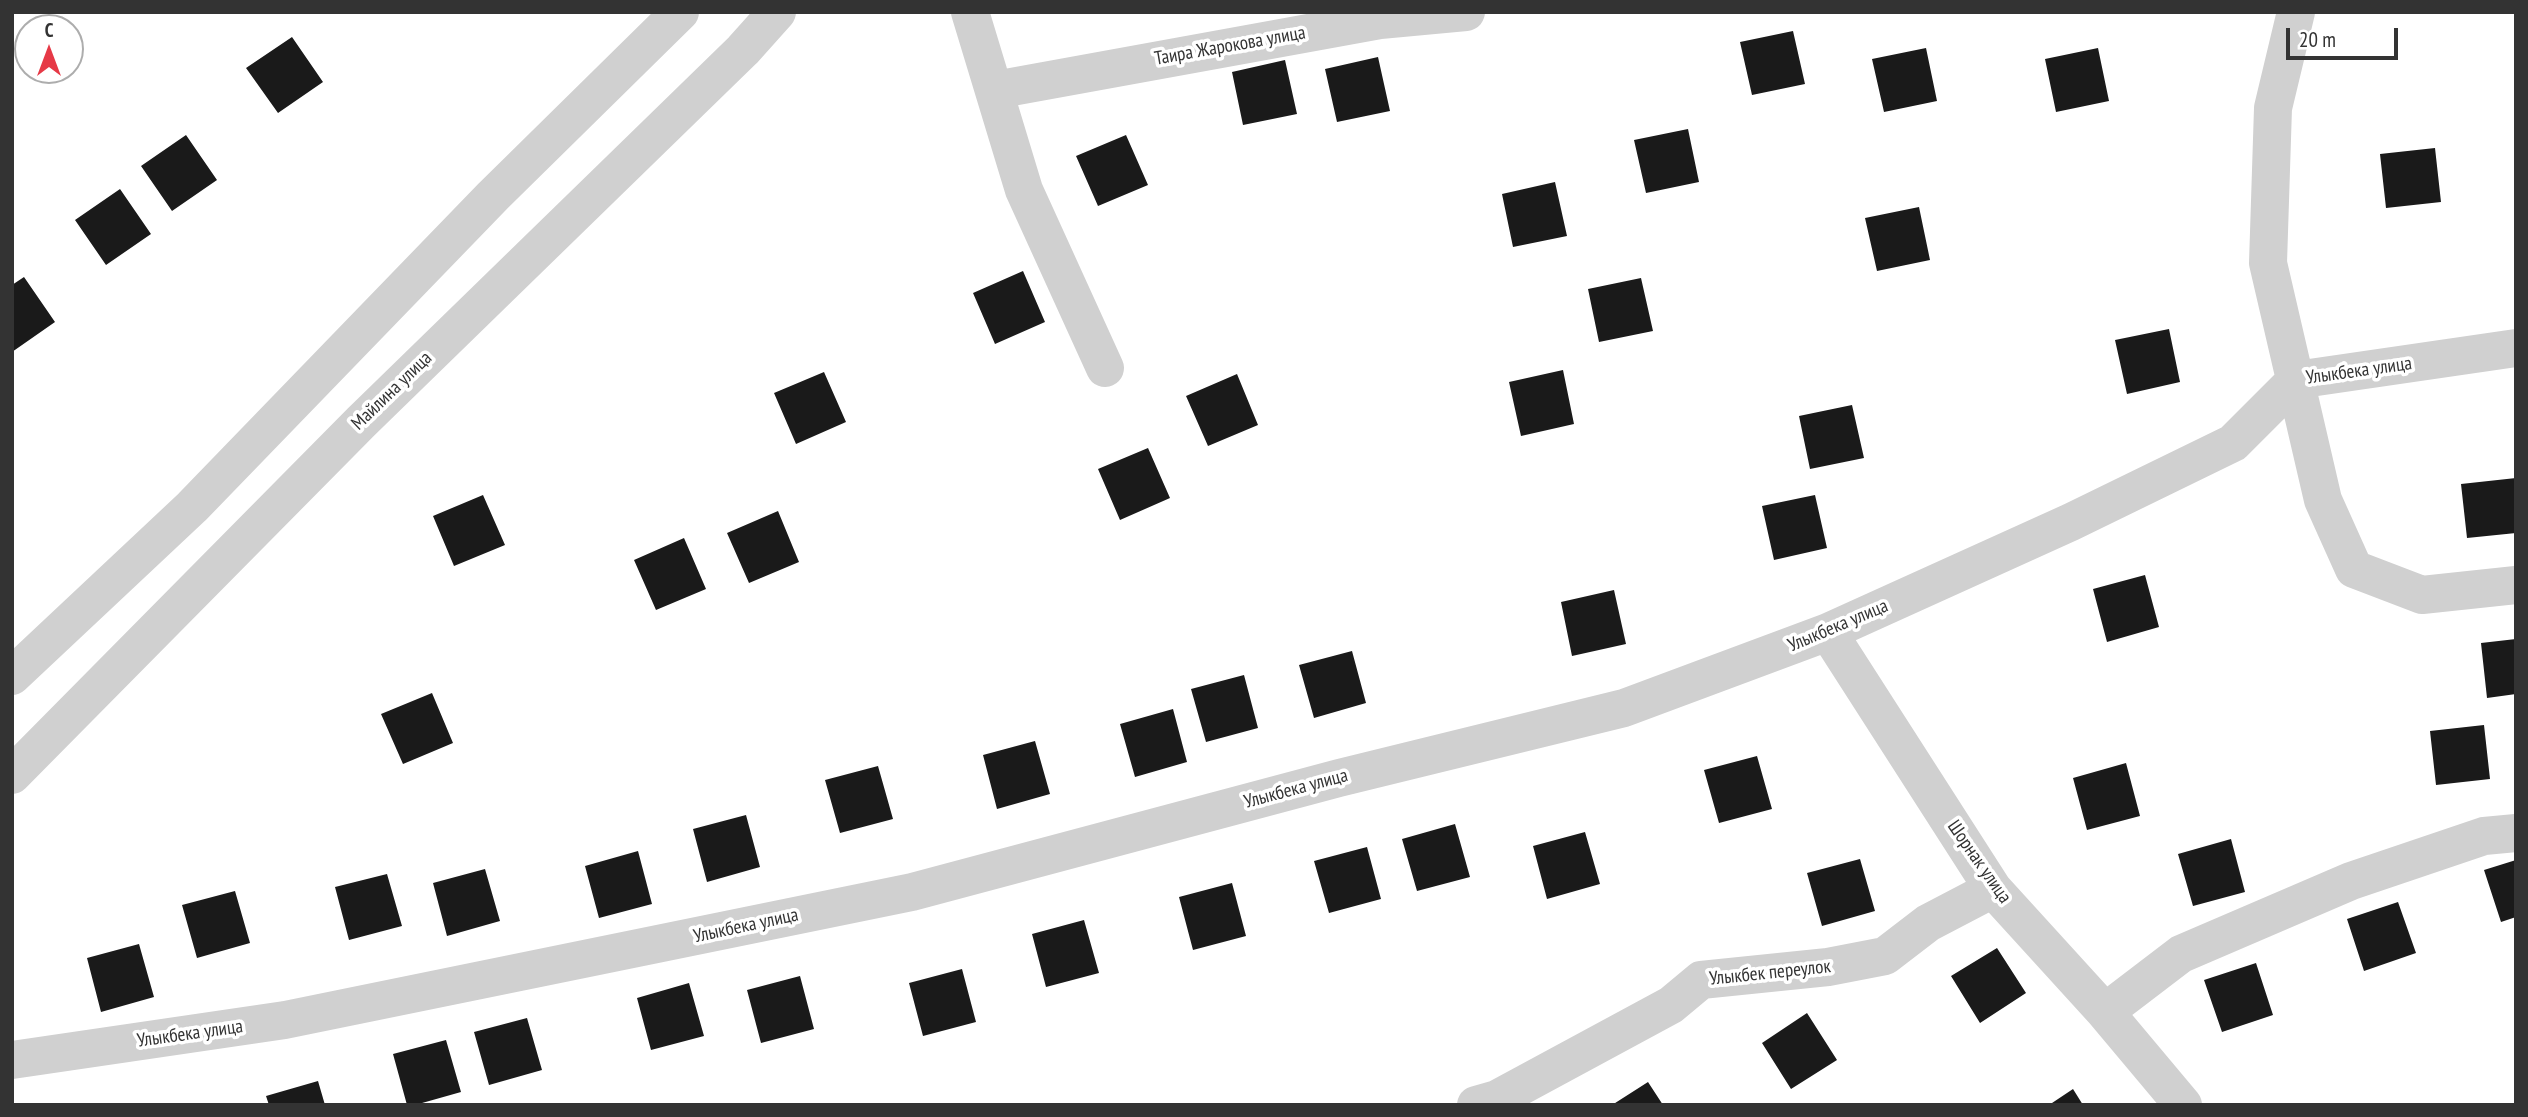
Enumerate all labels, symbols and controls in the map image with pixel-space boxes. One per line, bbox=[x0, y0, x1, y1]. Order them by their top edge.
north arrow bbox=[14, 14, 84, 84]
scale bar bbox=[2290, 14, 2402, 58]
text: С bbox=[45, 18, 53, 42]
street label: Таира Жарокова улица bbox=[1153, 22, 1307, 70]
text: 20 m bbox=[2299, 26, 2336, 53]
street label: Майлина улица bbox=[347, 347, 437, 435]
street label: Улыкбека улица bbox=[2305, 352, 2413, 390]
street label: Улыкбека улица bbox=[1785, 595, 1891, 657]
street label: Улыкбека улица bbox=[1242, 764, 1350, 814]
street label: Шорнак улица bbox=[1942, 816, 2016, 908]
street label: Улыкбека улица bbox=[692, 904, 800, 948]
street label: Улыкбек переулок bbox=[1708, 955, 1832, 991]
street label: Улыкбека улица bbox=[136, 1015, 244, 1053]

